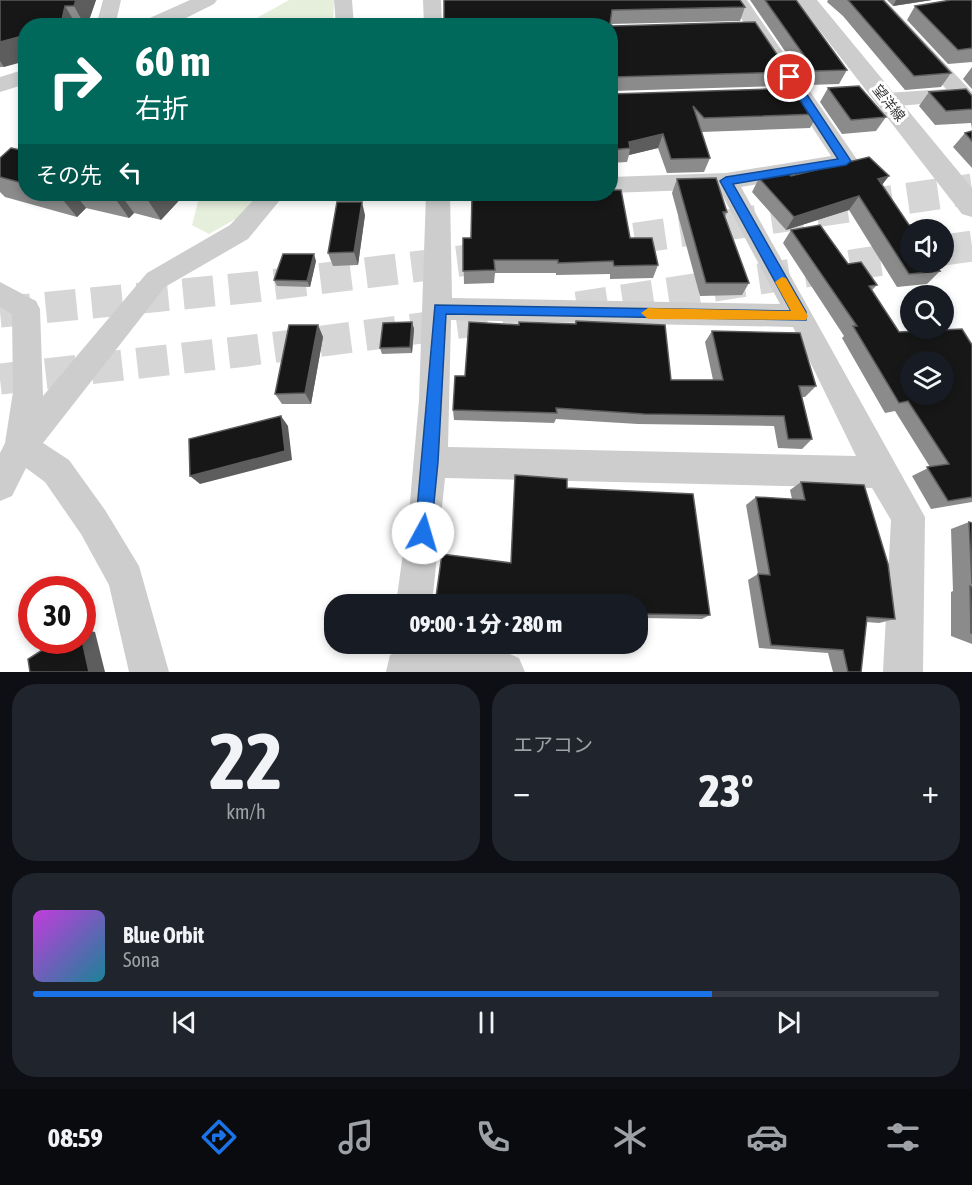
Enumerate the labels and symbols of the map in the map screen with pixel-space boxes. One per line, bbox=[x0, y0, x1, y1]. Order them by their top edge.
pin bbox=[764, 51, 815, 102]
street label: 望洋線 bbox=[870, 82, 908, 124]
position arrow bbox=[391, 501, 455, 565]
speed limit sign: 30 bbox=[18, 576, 96, 654]

